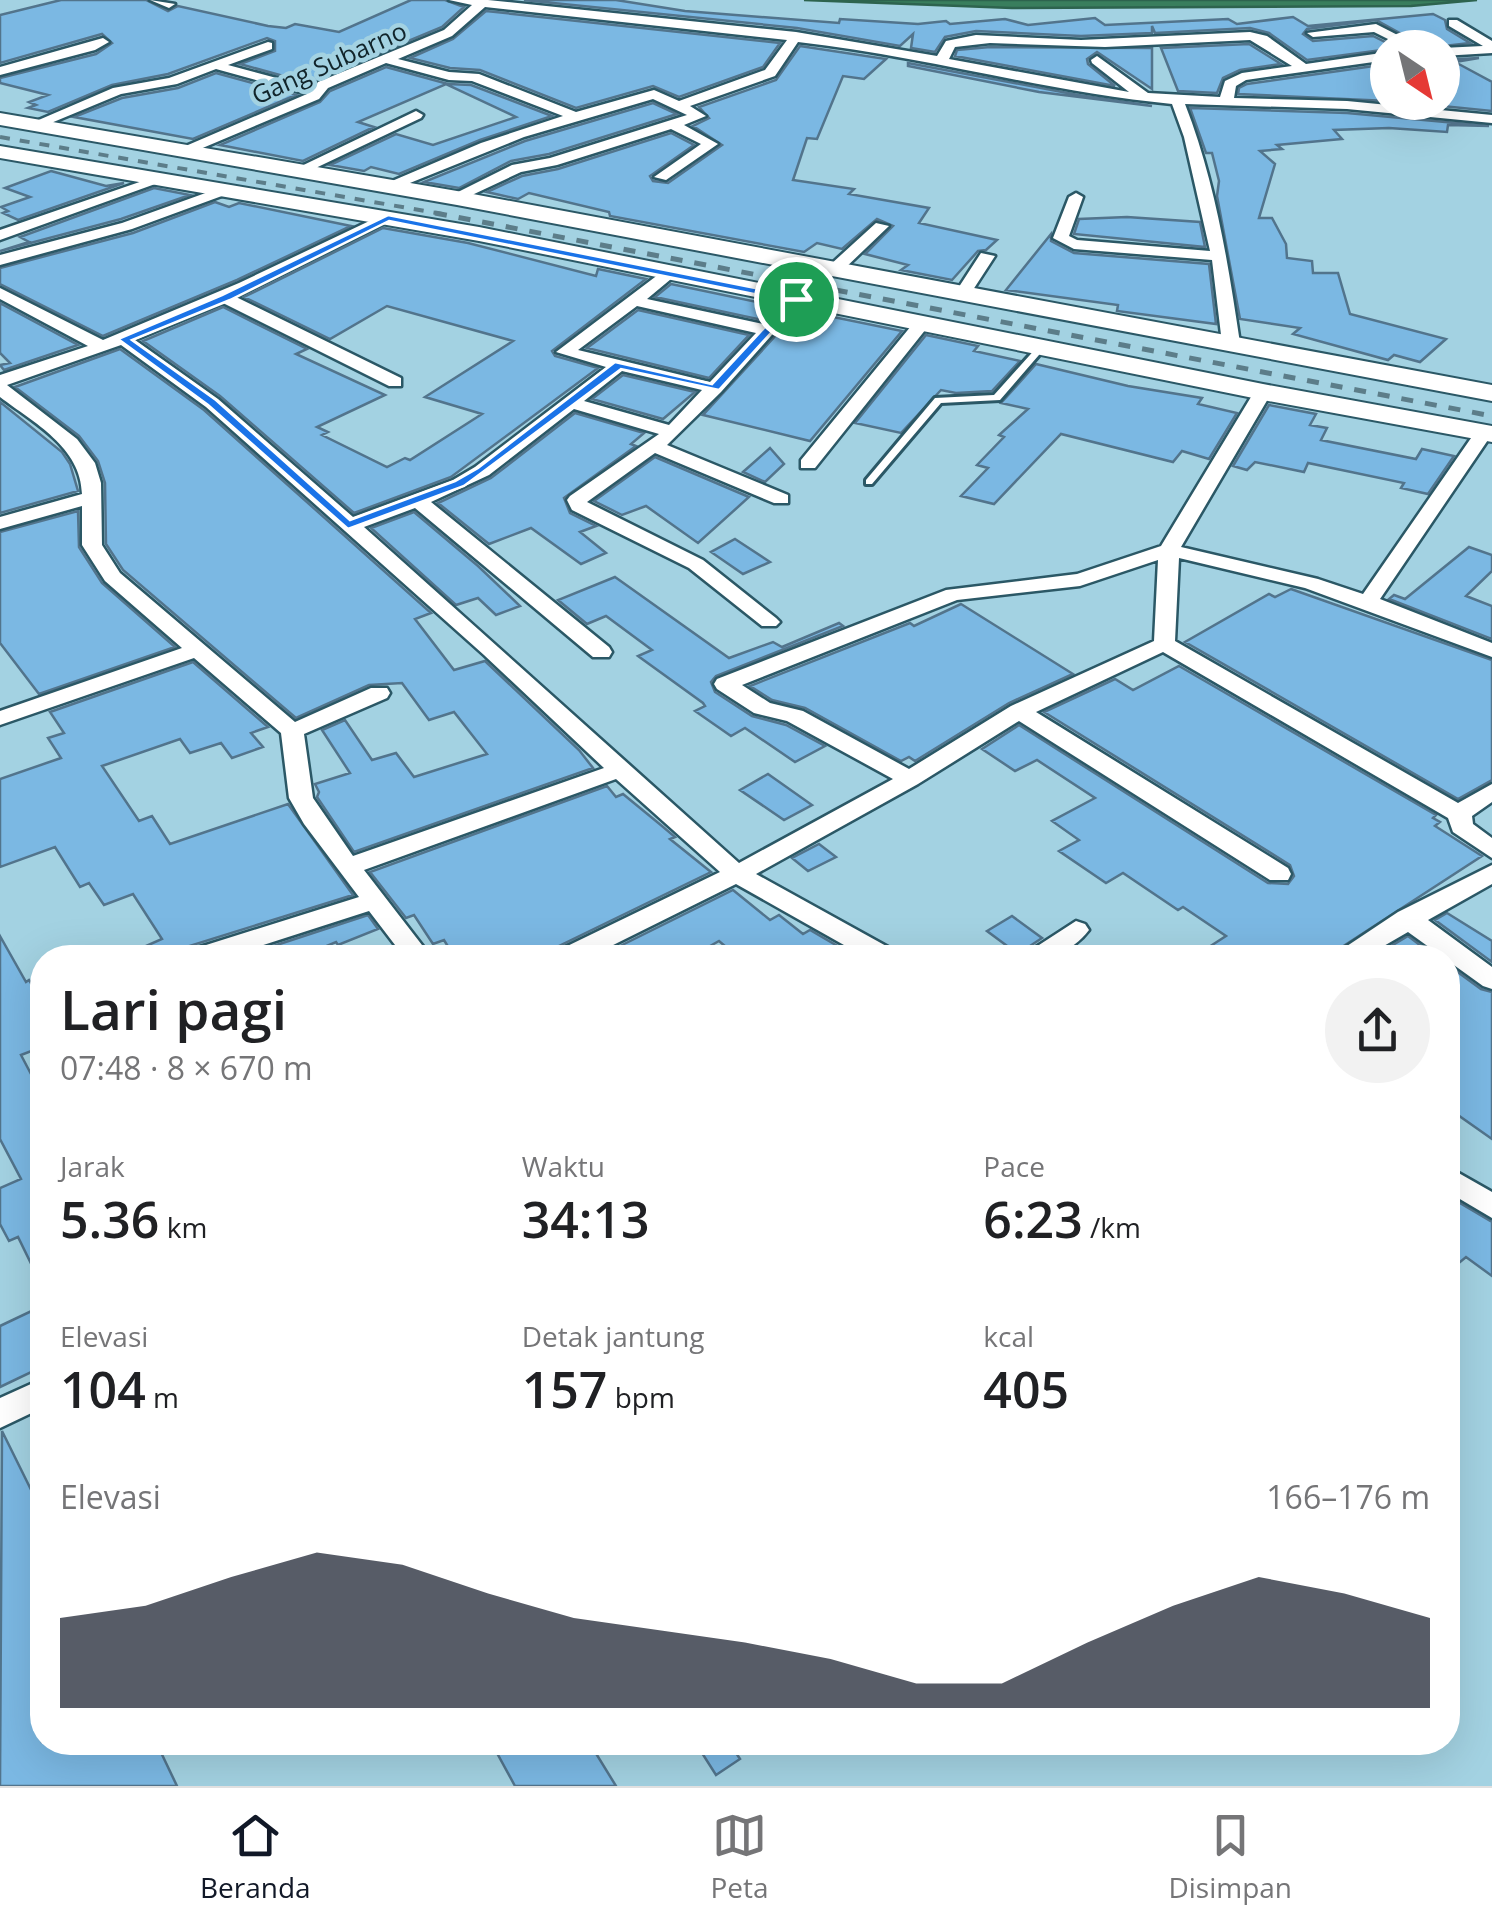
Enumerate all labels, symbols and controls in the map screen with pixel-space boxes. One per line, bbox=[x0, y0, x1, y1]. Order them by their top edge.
street label: Gang Subarno bbox=[246, 13, 411, 111]
north arrow bbox=[1370, 30, 1460, 120]
map controls bbox=[1370, 30, 1460, 120]
pin bbox=[754, 257, 839, 342]
icon: arrive bbox=[769, 272, 824, 327]
text: Lari pagi bbox=[60, 971, 287, 1046]
button: share bbox=[1325, 978, 1430, 1083]
text: 07:48 · 8 × 670 m bbox=[60, 1046, 313, 1089]
text: Jarak bbox=[60, 1147, 125, 1185]
text: Waktu bbox=[522, 1147, 605, 1185]
text: Pace bbox=[983, 1147, 1045, 1185]
text: 5.36 bbox=[60, 1185, 159, 1253]
text: 34:13 bbox=[522, 1185, 650, 1253]
text: 6:23 bbox=[983, 1185, 1083, 1253]
text: km bbox=[159, 1208, 207, 1246]
text: /km bbox=[1083, 1208, 1141, 1246]
text: Elevasi bbox=[60, 1317, 148, 1355]
text: Detak jantung bbox=[522, 1317, 705, 1355]
text: kcal bbox=[983, 1317, 1034, 1355]
text: 104 bbox=[60, 1355, 146, 1423]
text: 157 bbox=[522, 1355, 607, 1423]
text: 405 bbox=[983, 1355, 1069, 1423]
text: m bbox=[146, 1378, 179, 1416]
text: bpm bbox=[607, 1378, 675, 1416]
text: Elevasi bbox=[60, 1475, 161, 1518]
text: 166–176 m bbox=[1266, 1475, 1430, 1518]
tab: Beranda bbox=[200, 1808, 311, 1906]
tab: Peta bbox=[710, 1808, 769, 1906]
tab: Disimpan bbox=[1168, 1808, 1292, 1906]

